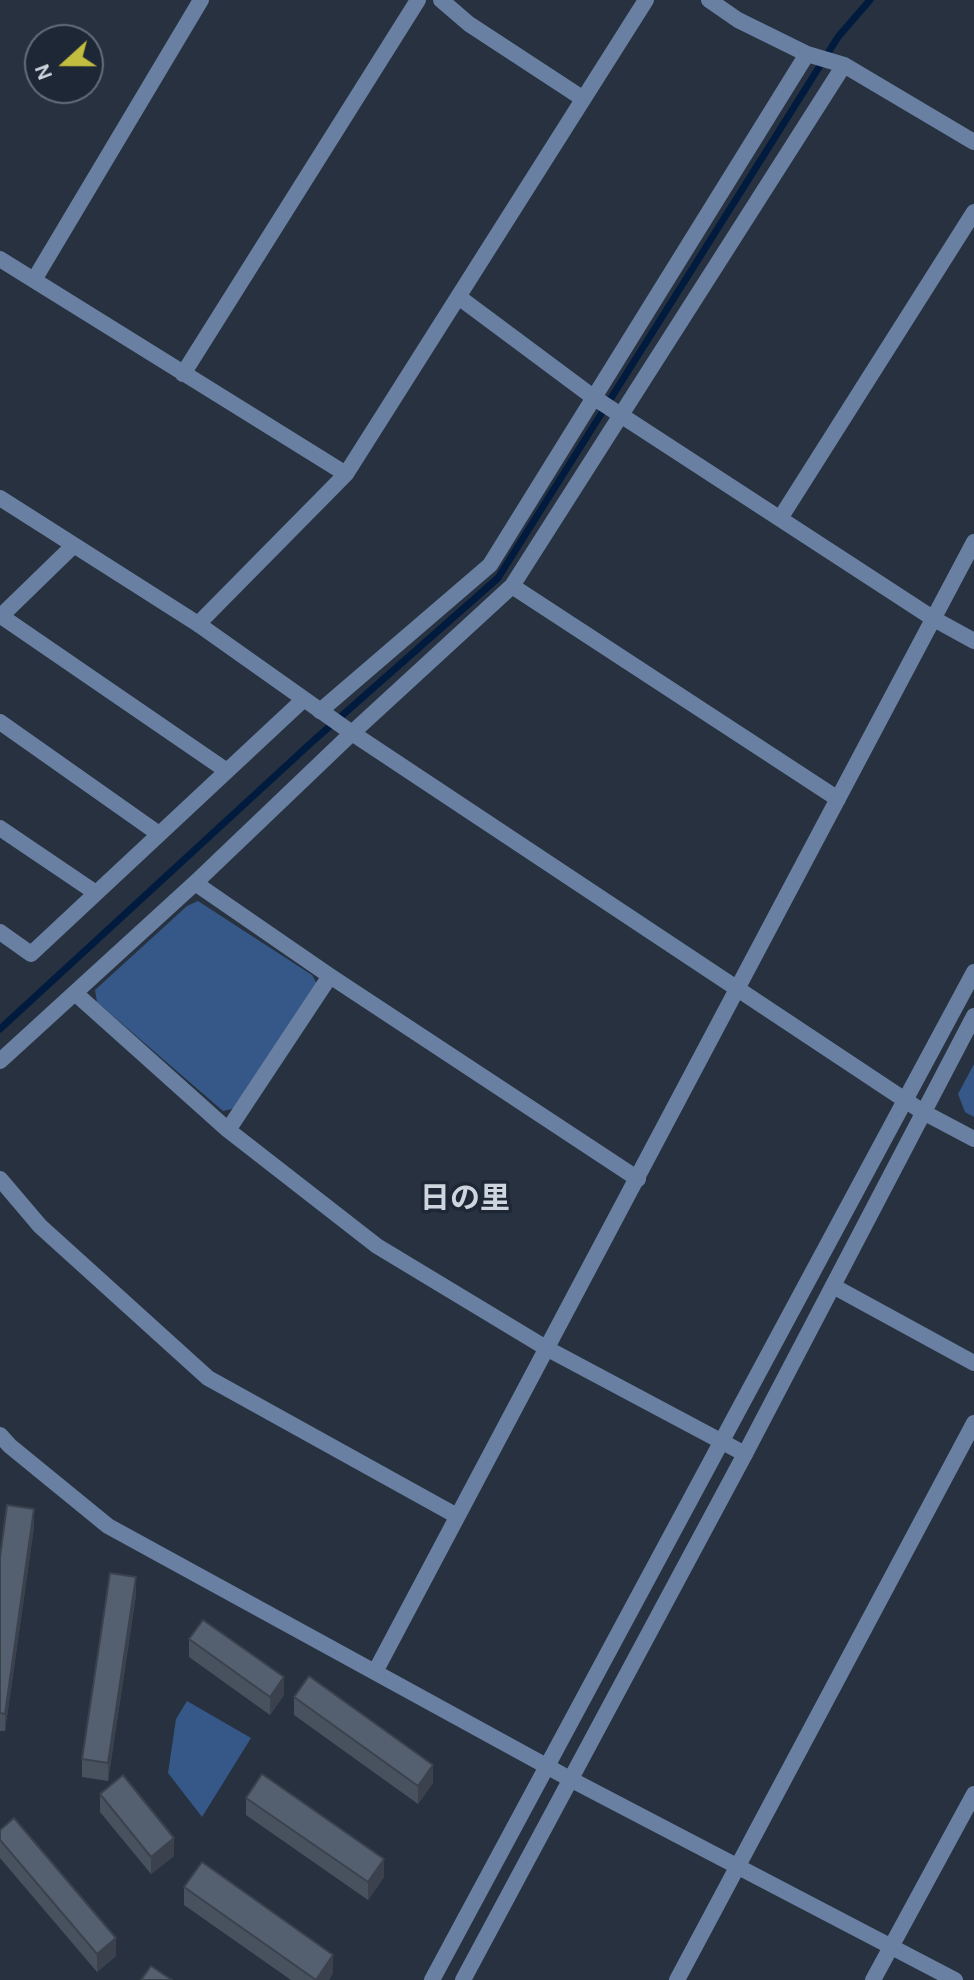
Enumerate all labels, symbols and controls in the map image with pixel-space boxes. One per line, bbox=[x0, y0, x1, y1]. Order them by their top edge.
north arrow bbox=[24, 24, 104, 104]
text: N bbox=[28, 60, 58, 84]
district label: 日の里 bbox=[420, 1181, 510, 1217]

